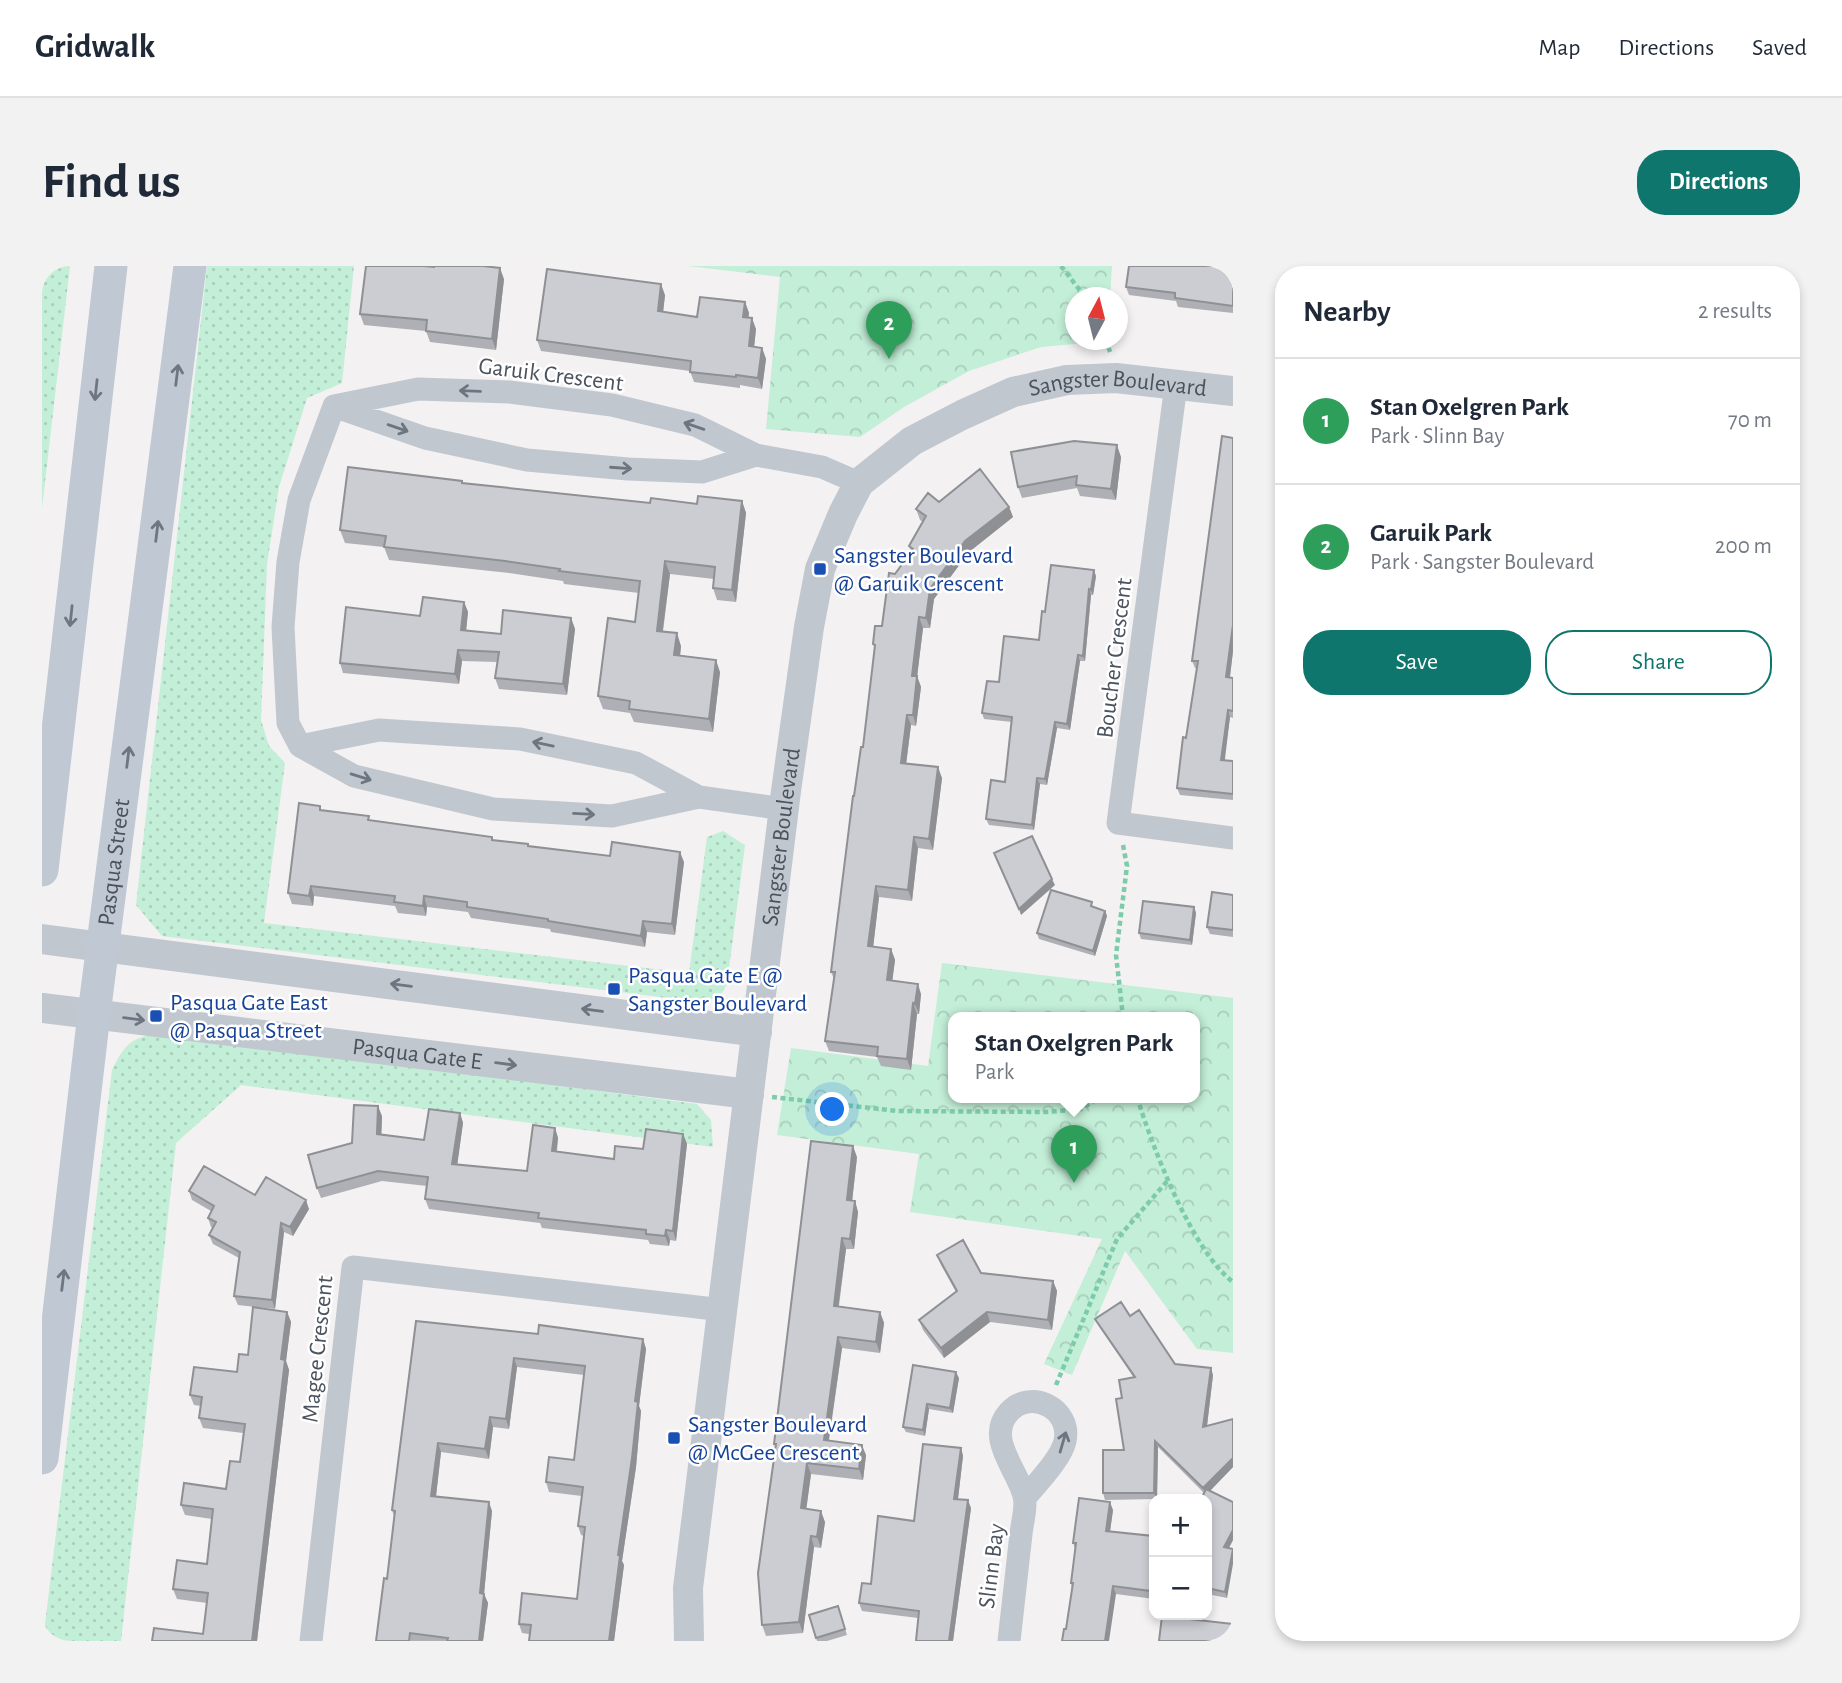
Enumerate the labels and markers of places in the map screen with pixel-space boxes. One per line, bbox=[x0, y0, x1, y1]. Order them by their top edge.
pin: 2 bbox=[866, 301, 912, 359]
place label: Sangster Boulevard @ Garuik Crescent bbox=[834, 544, 1013, 596]
marker: Sangster Boulevard @ Garuik Crescent bbox=[812, 561, 828, 577]
place label: Pasqua Gate E @ Sangster Boulevard bbox=[628, 964, 807, 1016]
marker: Pasqua Gate E @ Sangster Boulevard bbox=[606, 981, 622, 997]
place label: Pasqua Gate East @ Pasqua Street bbox=[170, 991, 328, 1043]
marker: Pasqua Gate East @ Pasqua Street bbox=[148, 1008, 164, 1024]
pin: 1 bbox=[1051, 1125, 1097, 1183]
place label: Sangster Boulevard @ McGee Crescent bbox=[688, 1413, 867, 1465]
marker: Sangster Boulevard @ McGee Crescent bbox=[666, 1430, 682, 1446]

